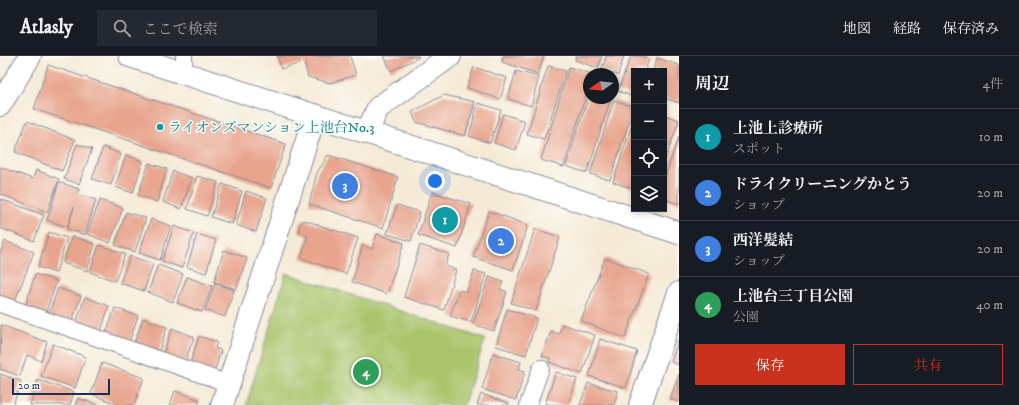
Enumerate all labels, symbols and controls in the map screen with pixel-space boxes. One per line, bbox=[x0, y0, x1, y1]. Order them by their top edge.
search box bbox=[97, 10, 377, 46]
text: Atlasly bbox=[20, 16, 73, 39]
icon: search bbox=[111, 17, 133, 39]
text: ここで検索 bbox=[143, 20, 218, 39]
text: 地図 bbox=[843, 20, 871, 38]
text: 経路 bbox=[893, 20, 921, 38]
text: 保存済み bbox=[943, 20, 999, 38]
north arrow bbox=[583, 68, 619, 104]
map controls bbox=[631, 68, 667, 212]
button: + bbox=[631, 68, 667, 104]
text: 周辺 bbox=[695, 73, 729, 95]
text: 4件 bbox=[983, 76, 1003, 92]
button: − bbox=[631, 104, 667, 140]
place label: ライオンズマンション上池台No.3 bbox=[168, 119, 374, 137]
text: 上池上診療所 bbox=[733, 119, 823, 138]
marker: ライオンズマンション上池台No.3 bbox=[155, 122, 165, 132]
text: 1 bbox=[706, 129, 710, 145]
text: 10 m bbox=[979, 129, 1003, 145]
button: locate bbox=[631, 140, 667, 176]
text: スポット bbox=[733, 141, 785, 157]
pin: 3 bbox=[332, 171, 358, 201]
your location bbox=[425, 171, 445, 191]
text: ドライクリーニングかとう bbox=[733, 175, 912, 194]
button: layers bbox=[631, 176, 667, 212]
text: 2 bbox=[705, 185, 711, 201]
text: 20 m bbox=[977, 185, 1003, 201]
text: ショップ bbox=[733, 197, 785, 213]
pin: 1 bbox=[432, 205, 458, 235]
pin: 2 bbox=[488, 226, 514, 256]
text: 西洋髪結 bbox=[733, 231, 793, 250]
text: 3 bbox=[706, 241, 710, 257]
text: 20 m bbox=[977, 241, 1003, 257]
text: ショップ bbox=[733, 253, 785, 269]
text: 上池台三丁目公園 bbox=[733, 287, 853, 306]
text: 4 bbox=[704, 297, 712, 313]
text: 40 m bbox=[976, 297, 1003, 313]
text: 公園 bbox=[733, 309, 759, 325]
button: 保存 bbox=[695, 344, 845, 385]
button: 共有 bbox=[853, 344, 1003, 385]
pin: 4 bbox=[353, 357, 379, 387]
scale bar bbox=[12, 377, 110, 396]
text: 20 m bbox=[18, 379, 40, 393]

